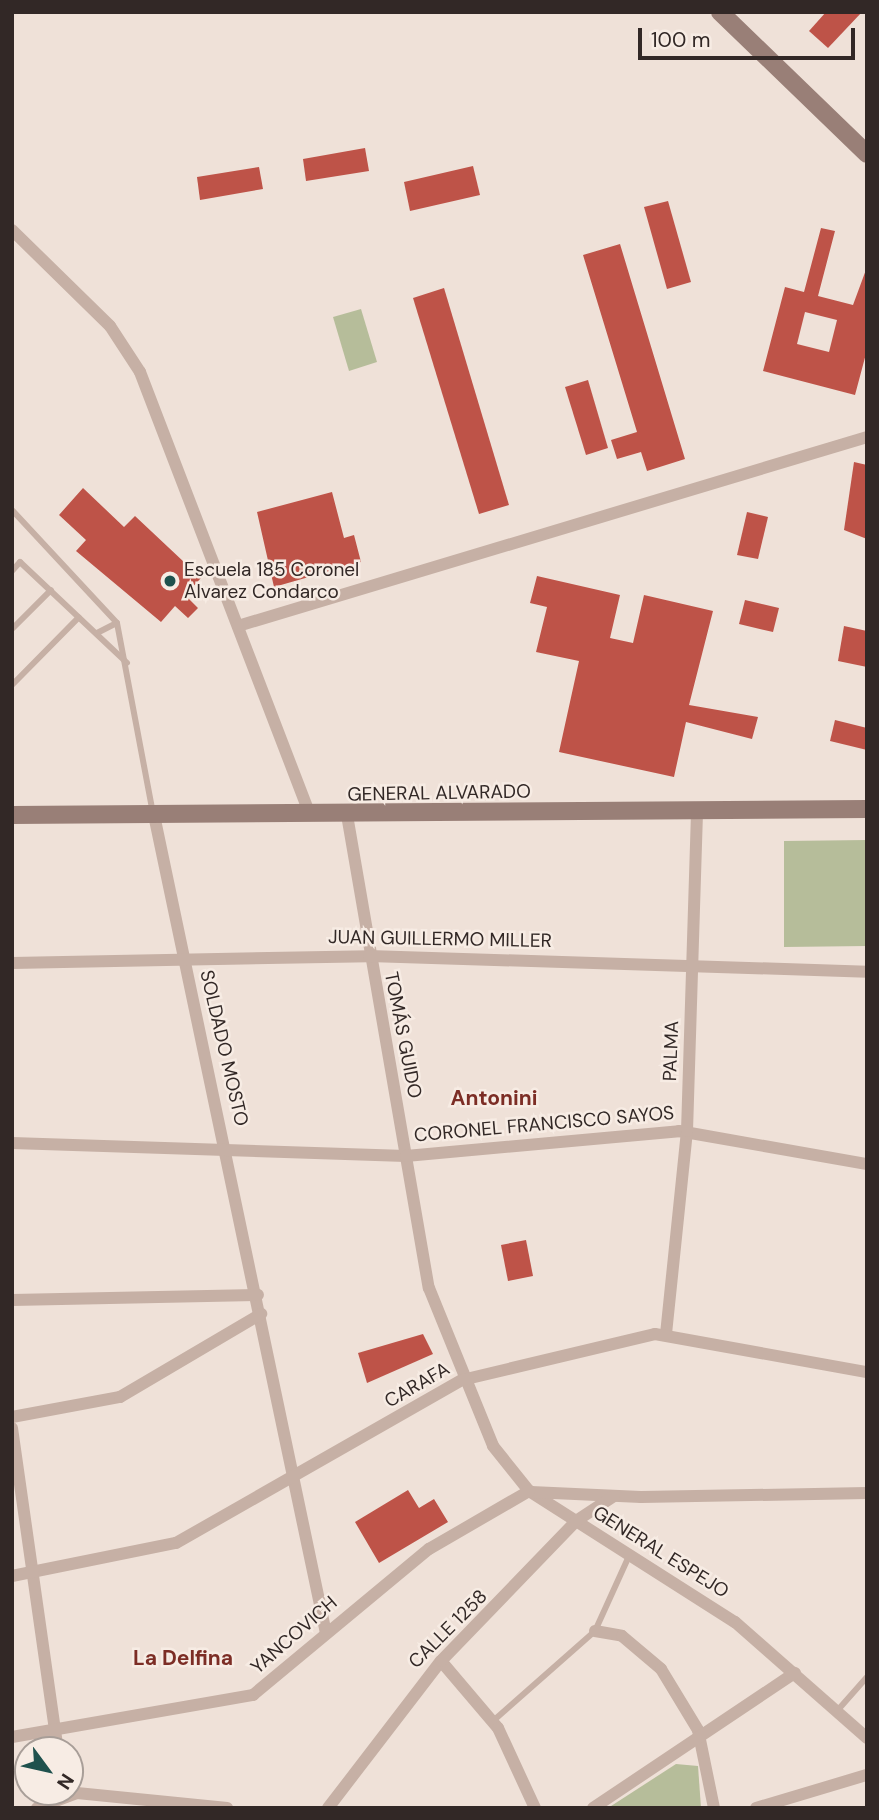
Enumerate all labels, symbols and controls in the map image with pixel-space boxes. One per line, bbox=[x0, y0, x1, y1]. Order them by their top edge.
scale bar bbox=[641, 14, 858, 58]
text: 100 m bbox=[651, 26, 711, 54]
place label: Escuela 185 Coronel Alvarez Condarco bbox=[184, 559, 359, 603]
marker: Escuela 185 Coronel Alvarez Condarco bbox=[162, 573, 178, 589]
street label: GENERAL ALVARADO bbox=[347, 780, 531, 806]
street label: JUAN GUILLERMO MILLER bbox=[328, 926, 552, 952]
street label: SOLDADO MOSTO bbox=[195, 968, 253, 1128]
street label: TOMÁS GUIDO bbox=[380, 970, 426, 1100]
street label: PALMA bbox=[659, 1020, 683, 1082]
district label: Antonini bbox=[451, 1085, 537, 1111]
street label: CORONEL FRANCISCO SAYOS bbox=[413, 1101, 675, 1147]
street label: CARAFA bbox=[380, 1357, 454, 1413]
street label: GENERAL ESPEJO bbox=[589, 1501, 733, 1603]
street label: CALLE 1258 bbox=[404, 1585, 492, 1673]
street label: YANCOVICH bbox=[246, 1591, 342, 1679]
district label: La Delfina bbox=[133, 1645, 233, 1671]
north arrow bbox=[14, 1736, 84, 1806]
text: N bbox=[51, 1769, 80, 1794]

